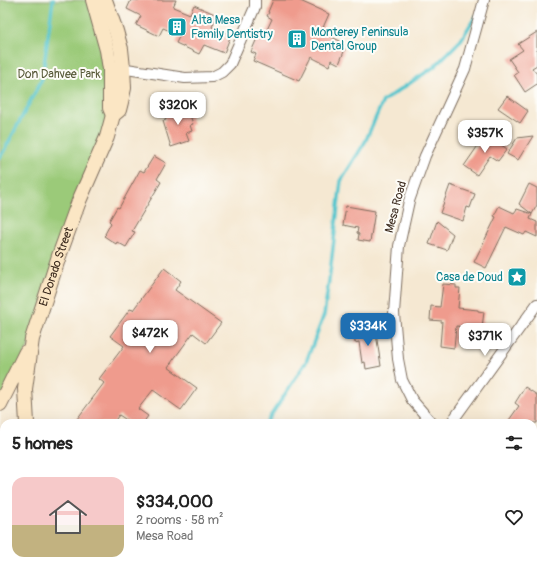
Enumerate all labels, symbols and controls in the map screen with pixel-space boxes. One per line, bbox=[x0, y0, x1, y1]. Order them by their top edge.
place label: Alta Mesa Family Dentistry bbox=[191, 13, 273, 42]
building icon: Alta Mesa Family Dentistry bbox=[166, 16, 188, 38]
place label: Monterey Peninsula Dental Group bbox=[311, 25, 409, 54]
building icon: Monterey Peninsula Dental Group bbox=[286, 28, 308, 50]
park label: Don Dahvee Park bbox=[18, 67, 100, 82]
pin: $320K bbox=[150, 92, 206, 126]
text: $320K bbox=[159, 97, 197, 113]
pin: $357K bbox=[457, 120, 513, 154]
text: $357K bbox=[467, 125, 503, 141]
street label: Mesa Road bbox=[382, 179, 410, 235]
street label: El Dorado Street bbox=[36, 225, 77, 308]
place icon: Casa de Doud bbox=[506, 266, 528, 288]
place label: Casa de Doud bbox=[436, 270, 503, 285]
pin: $334K bbox=[340, 313, 396, 347]
text: $334K bbox=[350, 318, 386, 334]
pin: $472K bbox=[122, 320, 178, 354]
pin: $371K bbox=[457, 323, 513, 357]
text: $472K bbox=[132, 325, 168, 341]
text: $371K bbox=[468, 328, 502, 344]
icon: filters bbox=[503, 432, 525, 454]
text: 5 homes bbox=[12, 433, 73, 454]
text: $334,000 bbox=[136, 491, 213, 512]
icon: home bbox=[44, 493, 92, 541]
icon: heart bbox=[503, 506, 525, 528]
text: 2 rooms · 58 m² bbox=[136, 512, 223, 528]
text: Mesa Road bbox=[136, 528, 193, 544]

